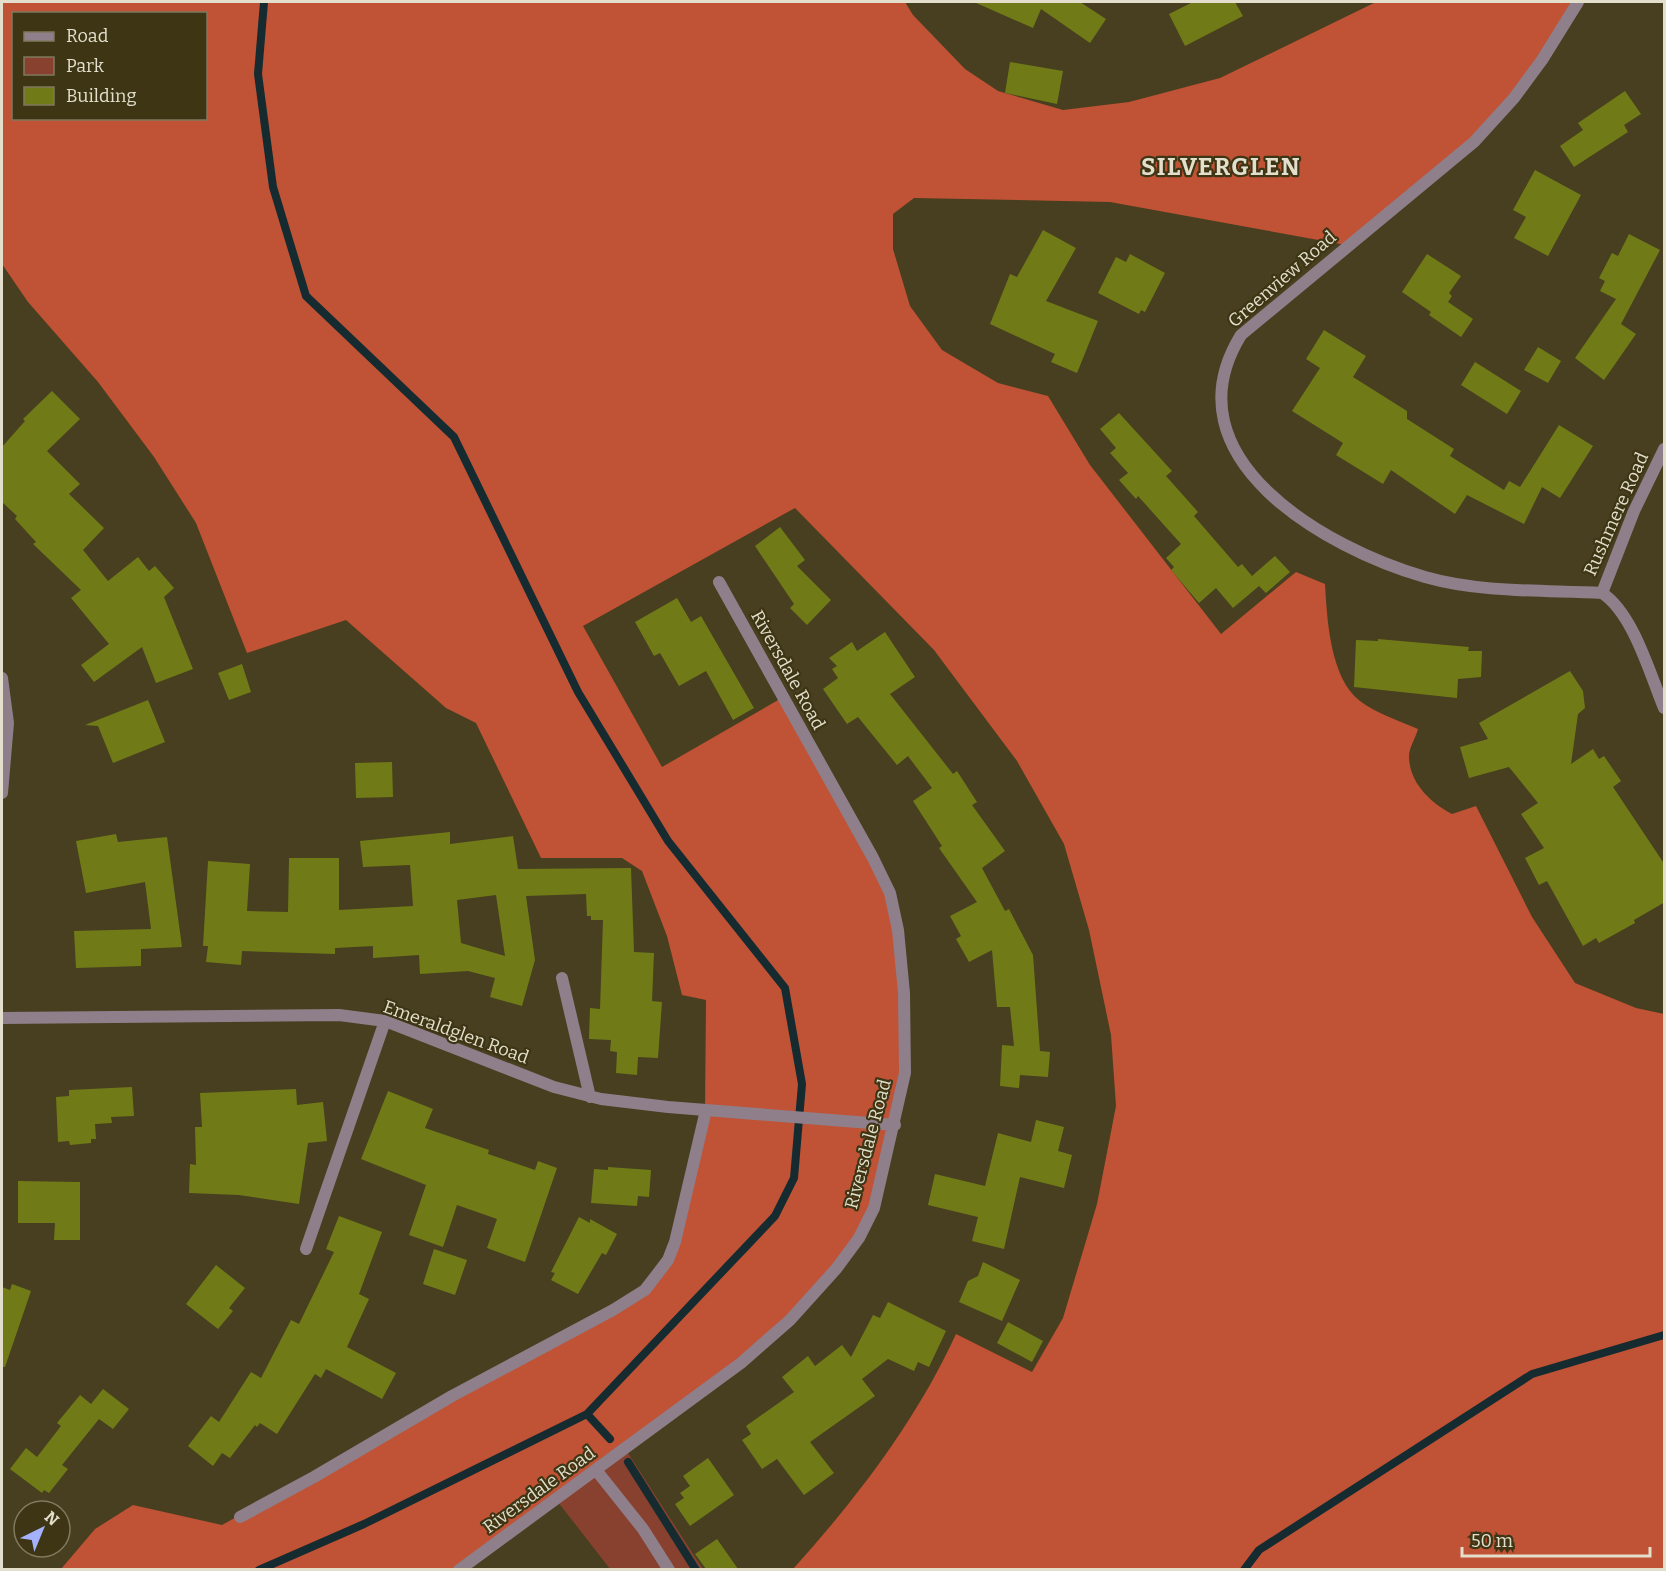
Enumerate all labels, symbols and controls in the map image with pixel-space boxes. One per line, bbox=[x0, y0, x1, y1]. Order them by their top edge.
legend bbox=[12, 12, 207, 120]
text: Road bbox=[66, 25, 109, 47]
text: Park bbox=[66, 55, 105, 77]
text: Building bbox=[66, 85, 137, 107]
district label: SILVERGLEN bbox=[1141, 153, 1301, 181]
street label: Greenview Road bbox=[1223, 226, 1341, 332]
street label: Rushmere Road bbox=[1579, 449, 1653, 579]
street label: Riversdale Road bbox=[746, 606, 830, 734]
street label: Emeraldglen Road bbox=[380, 995, 532, 1069]
street label: Riversdale Road bbox=[840, 1077, 896, 1211]
street label: Riversdale Road bbox=[479, 1442, 600, 1538]
north arrow bbox=[12, 1499, 72, 1559]
text: N bbox=[41, 1507, 63, 1530]
scale bar bbox=[1462, 1520, 1650, 1558]
text: 50 m bbox=[1471, 1530, 1513, 1552]

